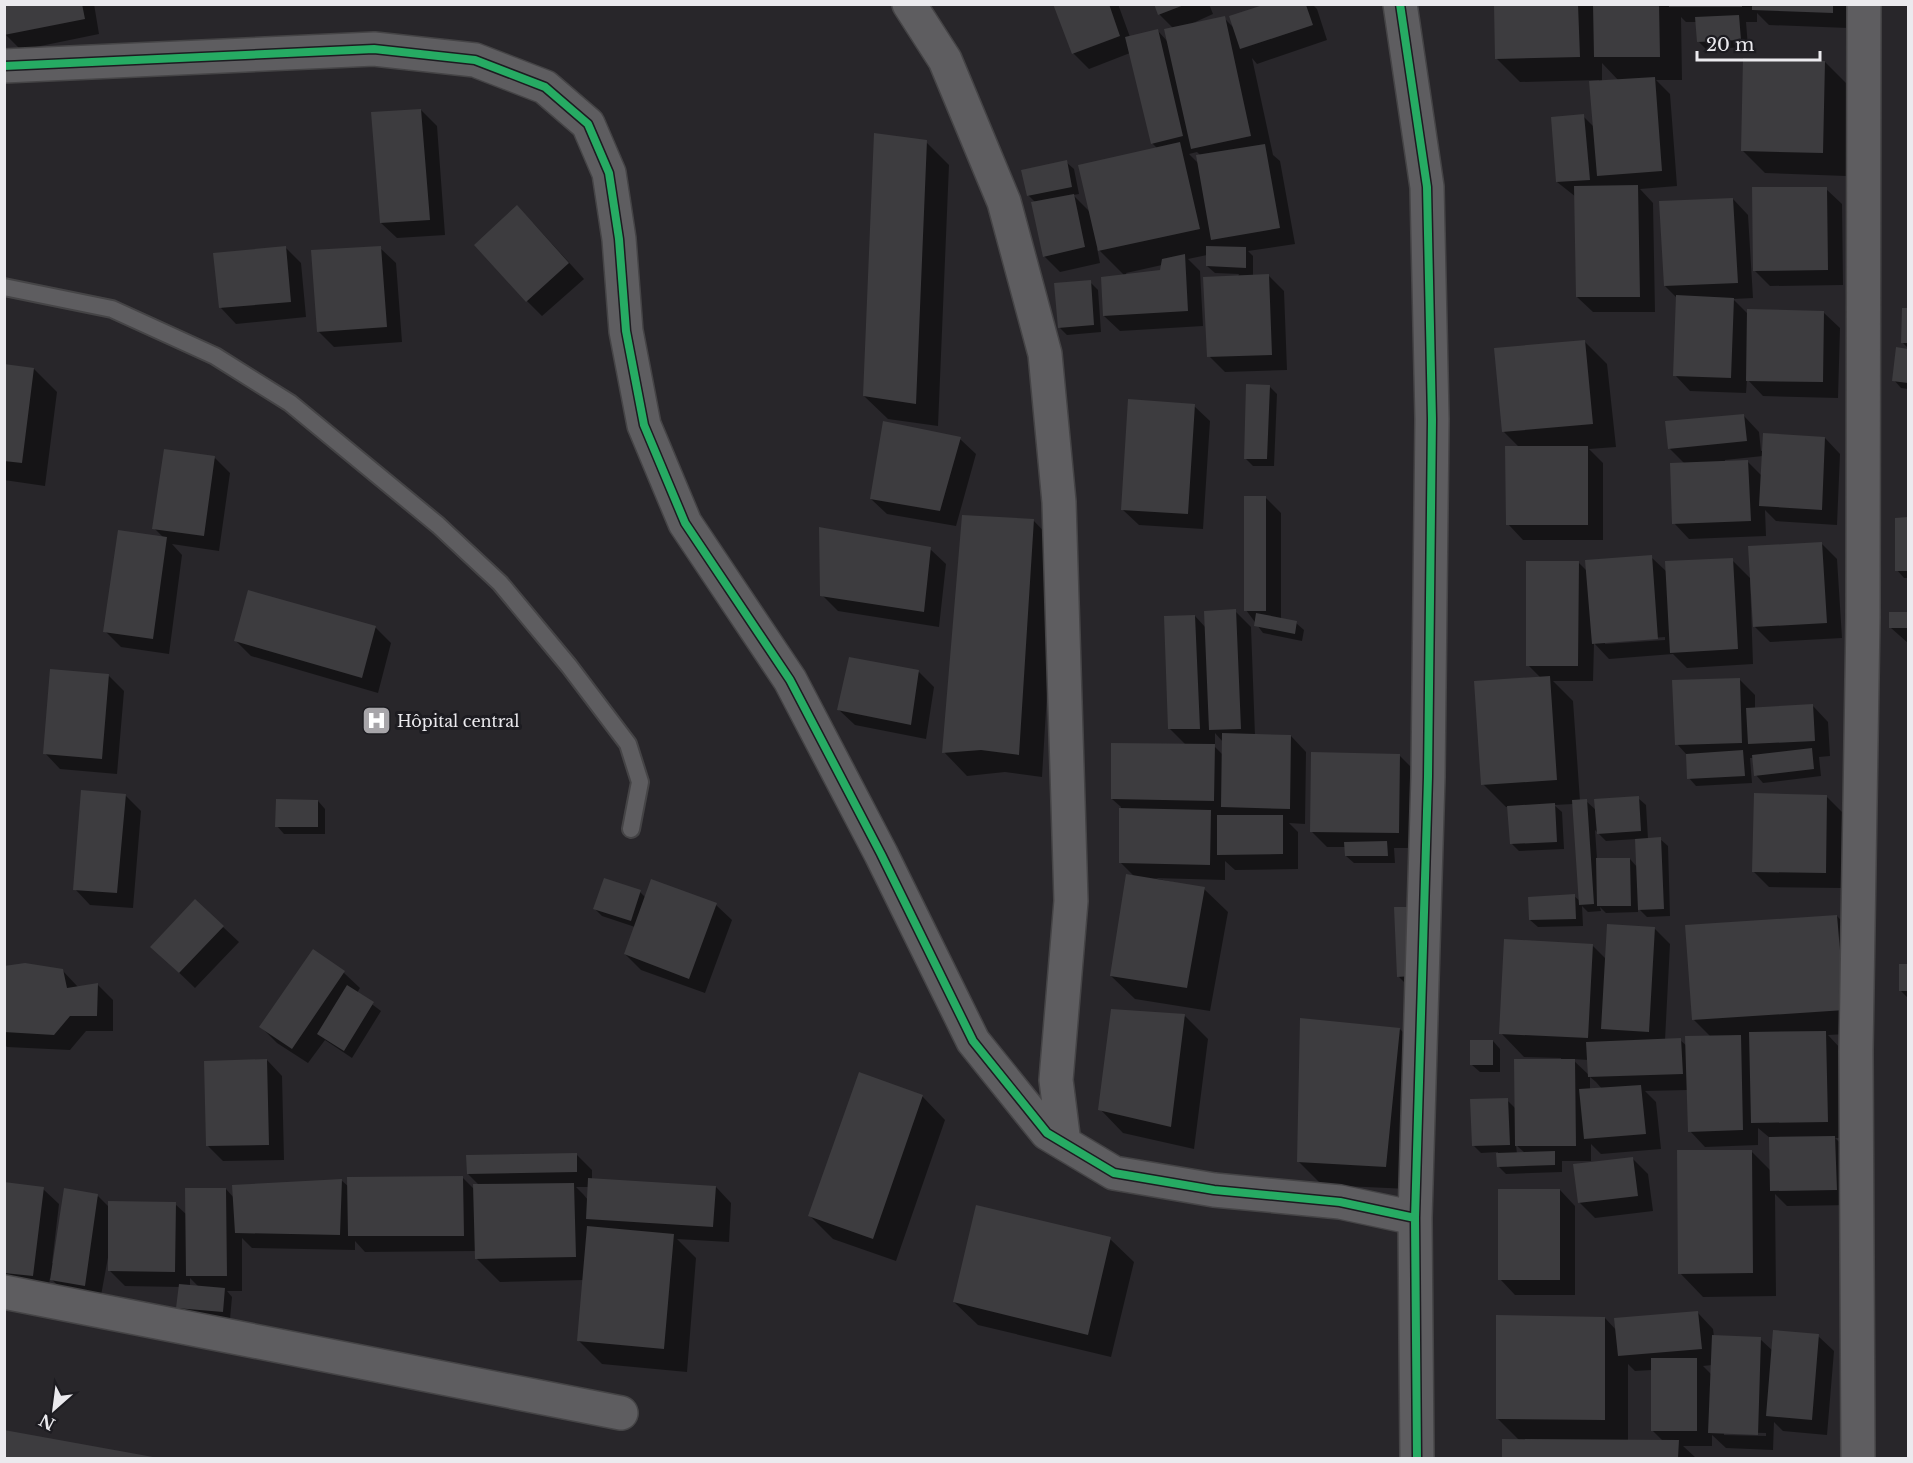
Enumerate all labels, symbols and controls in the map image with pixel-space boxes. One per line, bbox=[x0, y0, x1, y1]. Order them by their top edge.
scale bar bbox=[1697, 24, 1820, 62]
text: 20 m bbox=[1706, 34, 1754, 56]
hospital icon: Hôpital central bbox=[360, 705, 392, 737]
place label: Hôpital central bbox=[397, 711, 519, 731]
north arrow bbox=[24, 1379, 84, 1439]
text: N bbox=[36, 1410, 58, 1435]

